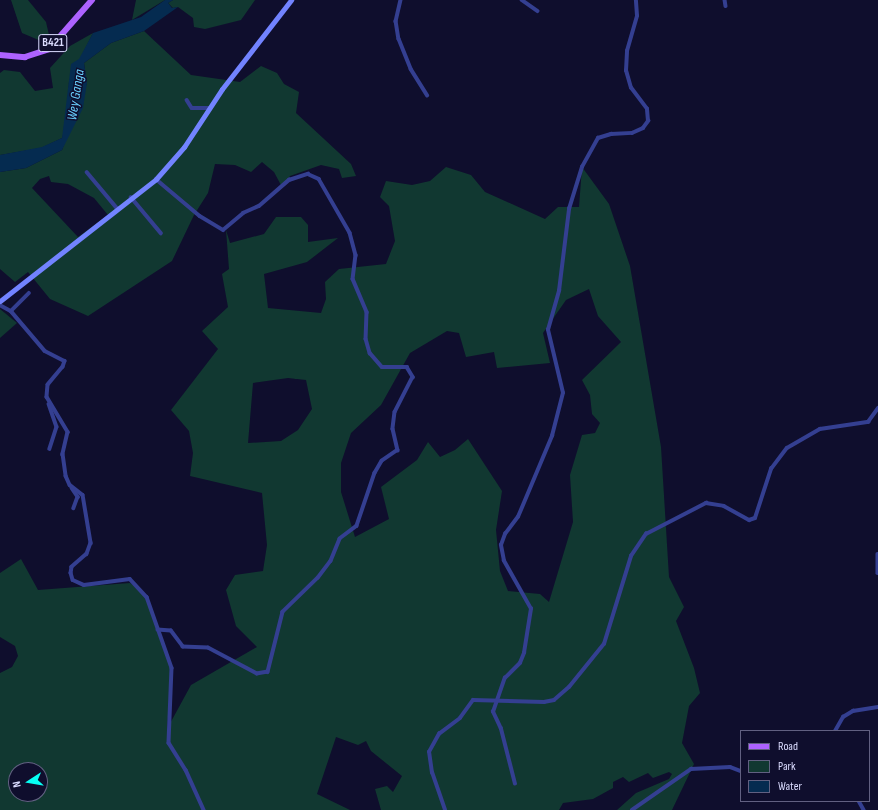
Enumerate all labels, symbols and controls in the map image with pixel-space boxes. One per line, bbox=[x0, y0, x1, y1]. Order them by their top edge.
road number: B421 bbox=[38, 33, 68, 53]
water label: Wey Ganga bbox=[64, 68, 88, 122]
legend bbox=[740, 730, 870, 802]
text: Road bbox=[778, 739, 798, 754]
text: Park bbox=[778, 759, 796, 774]
north arrow bbox=[8, 762, 48, 802]
text: Water bbox=[778, 779, 802, 794]
text: N bbox=[10, 780, 24, 789]

